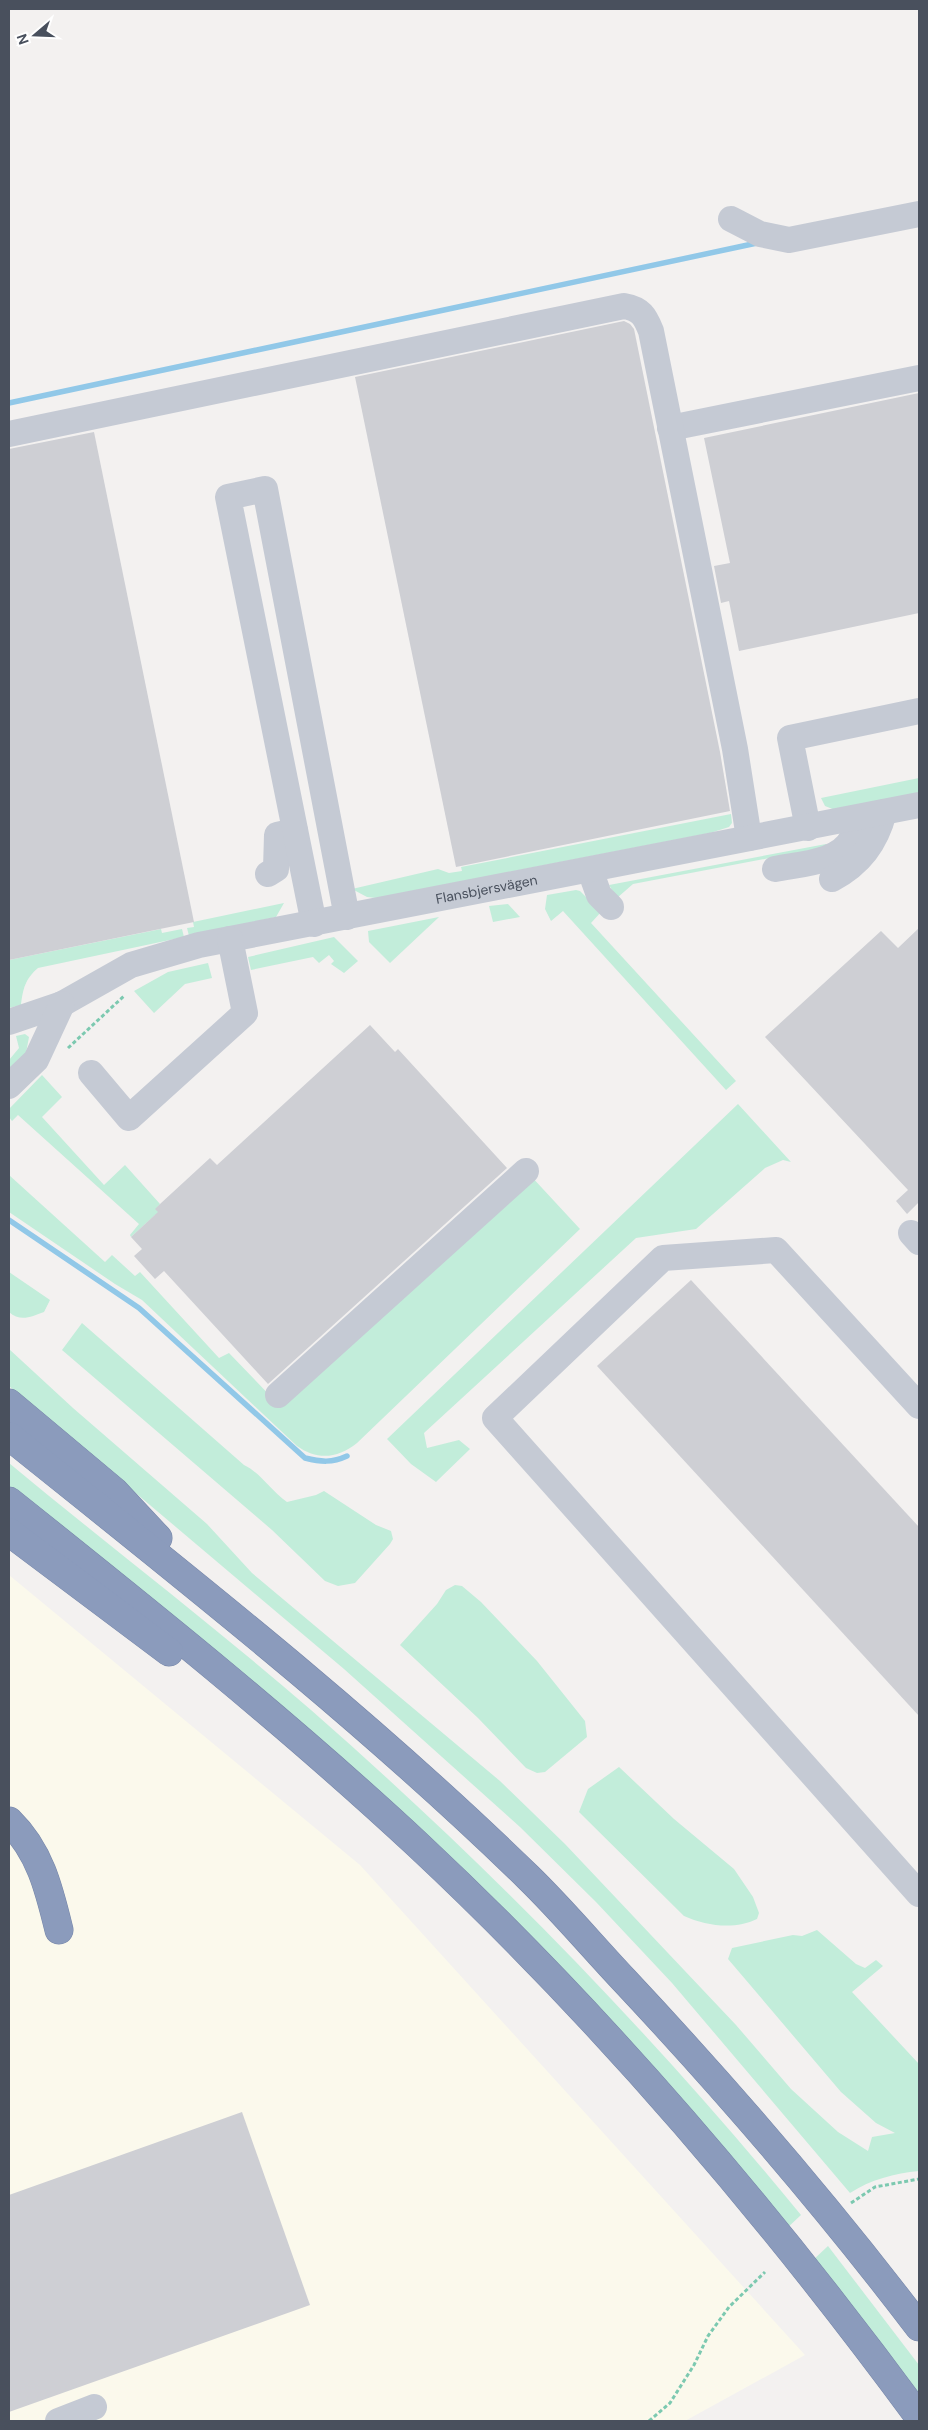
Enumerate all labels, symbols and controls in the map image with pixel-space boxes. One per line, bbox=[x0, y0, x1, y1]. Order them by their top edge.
north arrow bbox=[10, 10, 60, 60]
text: N bbox=[13, 31, 33, 47]
street label: Flansbjersvägen bbox=[434, 870, 539, 908]

